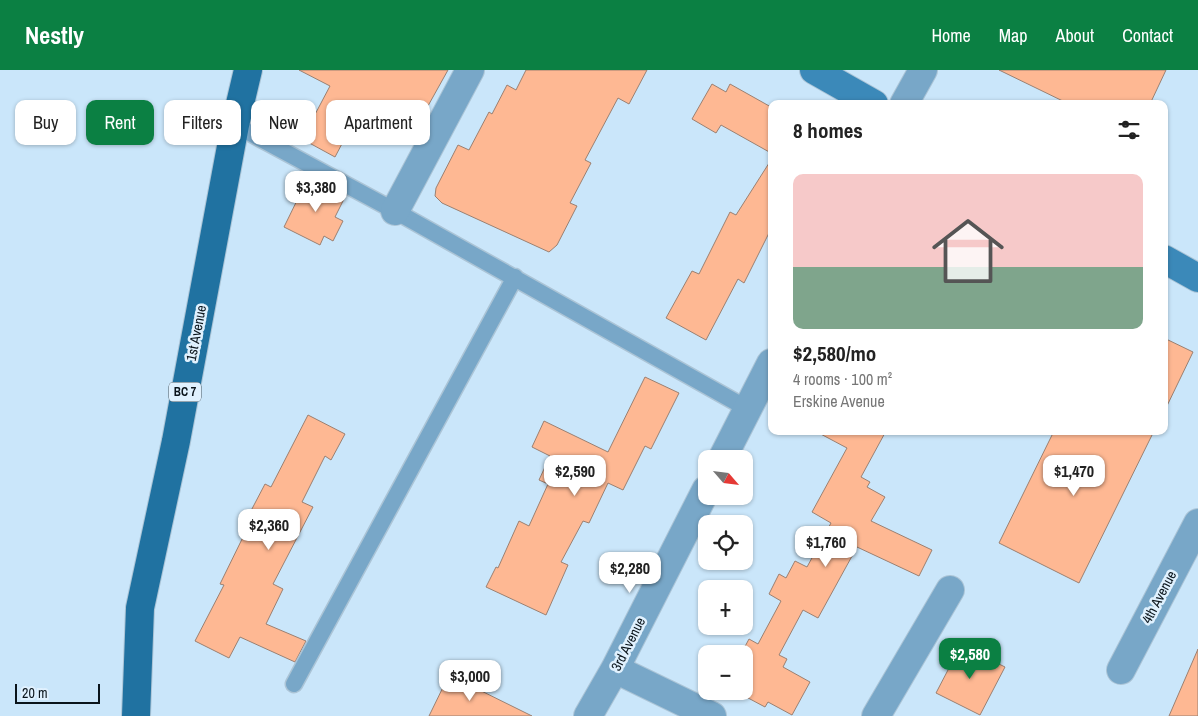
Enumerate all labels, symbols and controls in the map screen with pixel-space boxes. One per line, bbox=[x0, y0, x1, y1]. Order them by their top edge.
text: Nestly bbox=[25, 19, 84, 51]
text: Home bbox=[931, 23, 971, 48]
text: Map bbox=[999, 23, 1028, 48]
text: About bbox=[1056, 23, 1094, 48]
text: Contact bbox=[1122, 23, 1173, 48]
chip: Buy bbox=[15, 100, 76, 145]
chip: Rent bbox=[86, 100, 154, 145]
chip: Filters bbox=[164, 100, 241, 145]
chip: New bbox=[251, 100, 316, 145]
chip: Apartment bbox=[326, 100, 430, 145]
text: 8 homes bbox=[793, 116, 863, 145]
icon: filters bbox=[1115, 116, 1143, 144]
pin: $3,380 bbox=[275, 170, 357, 213]
text: $3,380 bbox=[296, 176, 336, 198]
icon: home bbox=[923, 206, 1013, 296]
street label: 1st Avenue bbox=[182, 303, 210, 363]
text: $2,580/mo bbox=[793, 339, 876, 368]
text: 4 rooms · 100 m² bbox=[793, 368, 892, 390]
road number: BC 7 bbox=[169, 383, 201, 402]
text: Erskine Avenue bbox=[793, 390, 885, 412]
north arrow bbox=[698, 450, 752, 505]
map controls bbox=[698, 450, 753, 700]
pin: $2,590 bbox=[534, 454, 616, 497]
pin: $1,470 bbox=[1033, 454, 1115, 497]
text: $2,590 bbox=[555, 460, 595, 482]
text: $1,470 bbox=[1054, 460, 1094, 482]
pin: $2,360 bbox=[228, 508, 310, 551]
text: $2,360 bbox=[249, 514, 289, 536]
button: locate bbox=[698, 515, 753, 570]
pin: $1,760 bbox=[785, 526, 867, 568]
text: $1,760 bbox=[806, 531, 846, 553]
pin: $2,280 bbox=[589, 552, 671, 594]
text: $2,280 bbox=[610, 557, 650, 579]
street label: 4th Avenue bbox=[1138, 567, 1180, 627]
button: + bbox=[698, 580, 753, 635]
street label: 3rd Avenue bbox=[607, 614, 649, 674]
pin: $2,580 bbox=[929, 638, 1011, 680]
text: $2,580 bbox=[950, 643, 990, 665]
button: − bbox=[698, 645, 753, 700]
pin: $3,000 bbox=[429, 660, 511, 702]
text: $3,000 bbox=[450, 665, 490, 687]
scale bar bbox=[15, 681, 100, 704]
text: 20 m bbox=[22, 684, 48, 702]

